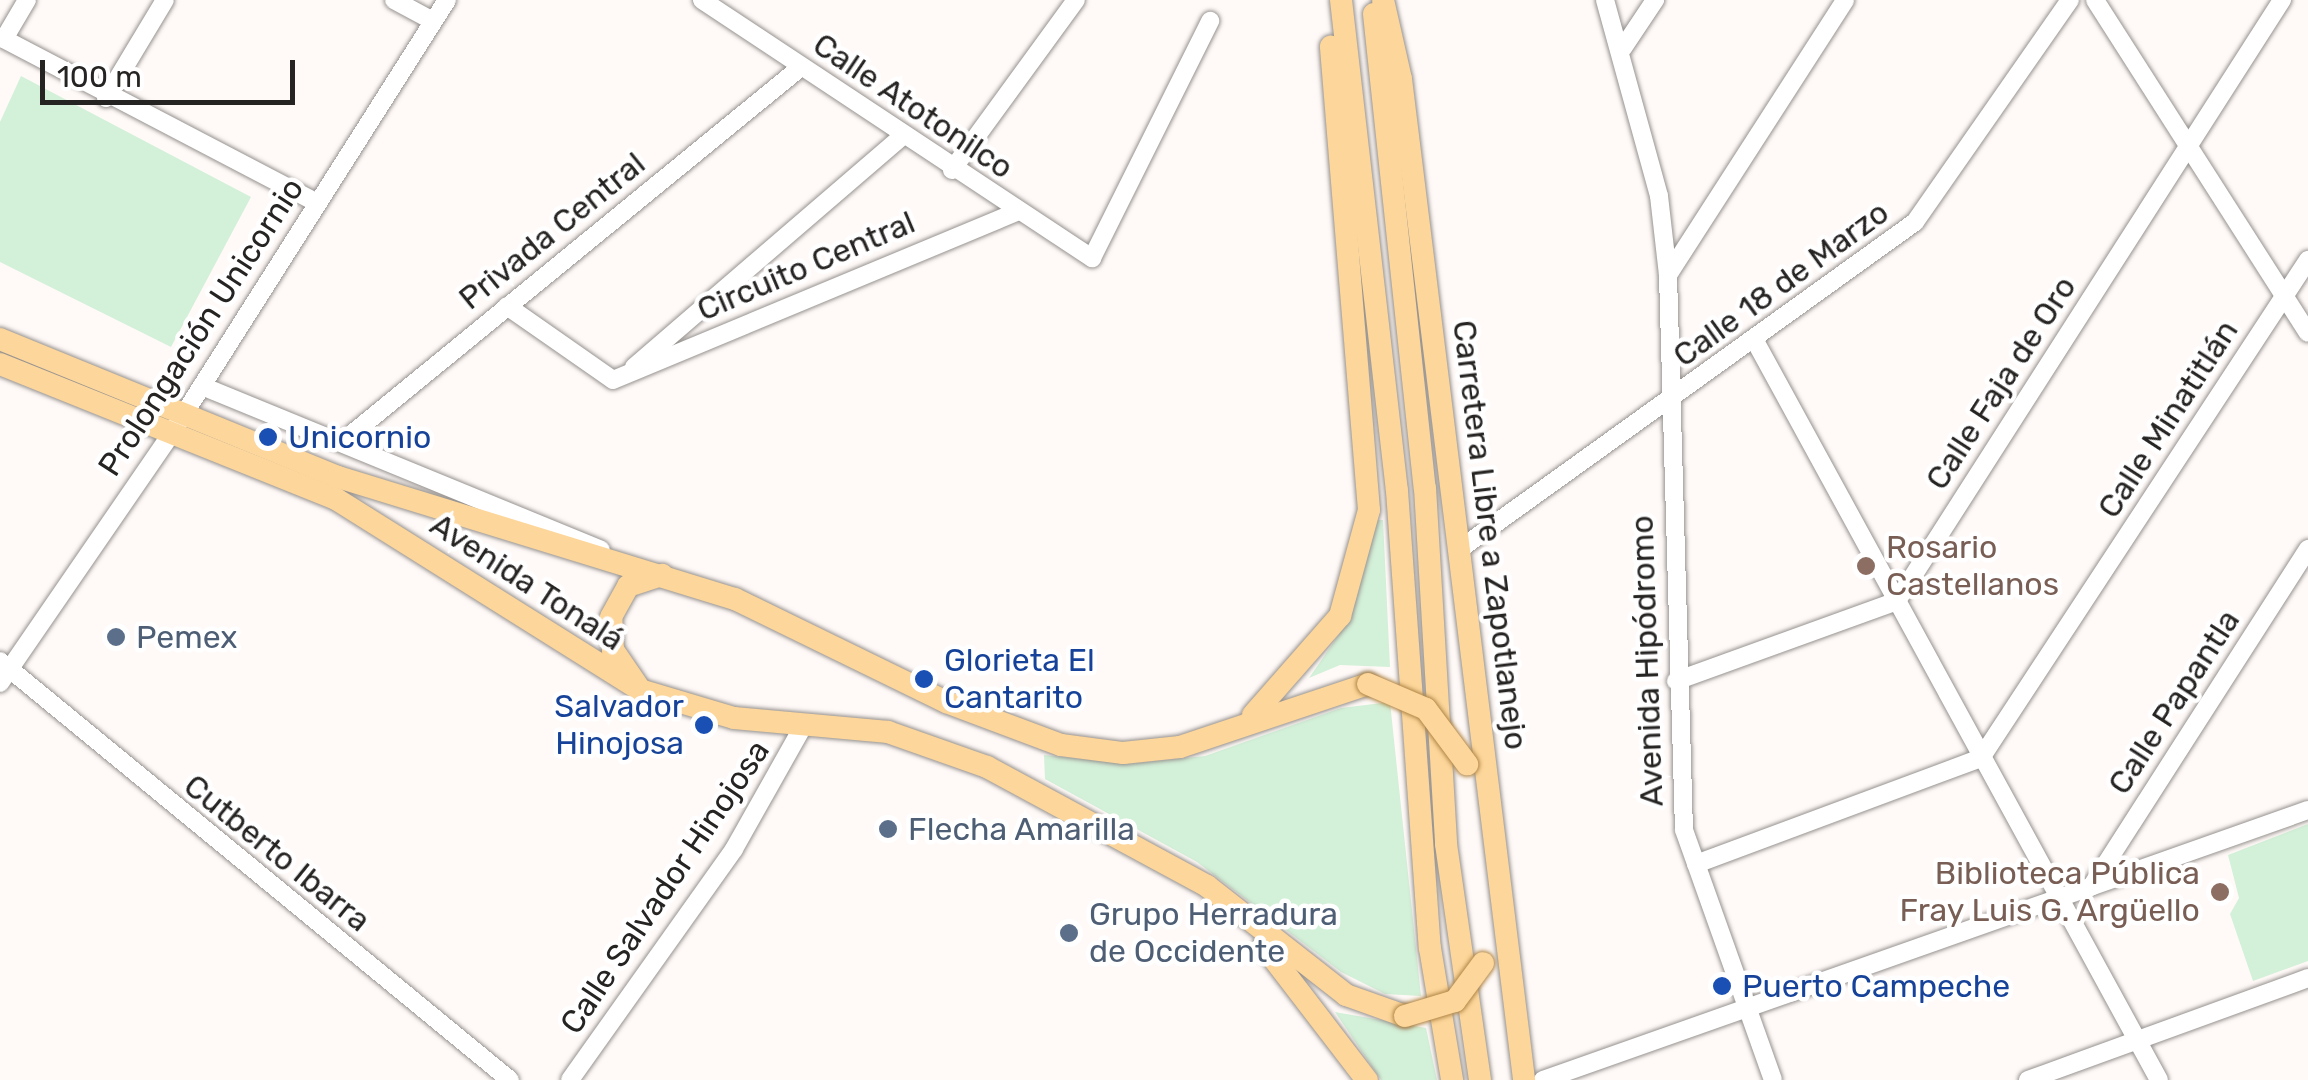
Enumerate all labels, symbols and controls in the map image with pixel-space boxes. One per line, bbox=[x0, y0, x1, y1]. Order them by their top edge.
street label: Calle Atotonilco bbox=[806, 25, 1020, 187]
scale bar bbox=[45, 40, 300, 102]
text: 100 m bbox=[57, 59, 142, 95]
street label: Privada Central bbox=[451, 144, 653, 318]
street label: Prolongación Unicornio bbox=[90, 171, 312, 483]
street label: Calle 18 de Marzo bbox=[1666, 193, 1896, 375]
street label: Circuito Central bbox=[691, 203, 921, 329]
street label: Calle Faja de Oro bbox=[1918, 269, 2084, 497]
street label: Calle Minatitlán bbox=[2090, 313, 2246, 525]
street label: Carretera Libre a Zapotlanejo bbox=[1445, 318, 1535, 752]
place label: Unicornio bbox=[288, 418, 431, 456]
marker: Unicornio bbox=[257, 426, 279, 448]
street label: Avenida Tonalá bbox=[423, 505, 631, 659]
street label: Avenida Hipódromo bbox=[1623, 515, 1671, 807]
place label: Rosario Castellanos bbox=[1886, 529, 2059, 604]
marker: Rosario Castellanos bbox=[1855, 555, 1877, 577]
street label: Calle Papantla bbox=[2100, 603, 2248, 801]
place label: Pemex bbox=[136, 618, 238, 656]
marker: Pemex bbox=[105, 626, 127, 648]
place label: Glorieta El Cantarito bbox=[944, 642, 1095, 717]
marker: Glorieta El Cantarito bbox=[913, 668, 935, 690]
place label: Salvador Hinojosa bbox=[554, 688, 684, 763]
marker: Salvador Hinojosa bbox=[693, 714, 715, 736]
street label: Calle Salvador Hinojosa bbox=[552, 733, 778, 1041]
street label: Cutberto Ibarra bbox=[176, 766, 378, 940]
place label: Flecha Amarilla bbox=[908, 810, 1136, 848]
marker: Flecha Amarilla bbox=[877, 818, 899, 840]
place label: Biblioteca Pública Fray Luis G. Argüello bbox=[1898, 855, 2200, 930]
marker: Biblioteca Pública Fray Luis G. Argüello bbox=[2209, 881, 2231, 903]
place label: Grupo Herradura de Occidente bbox=[1089, 896, 1338, 971]
marker: Grupo Herradura de Occidente bbox=[1058, 922, 1080, 944]
place label: Puerto Campeche bbox=[1742, 967, 2010, 1005]
marker: Puerto Campeche bbox=[1711, 975, 1733, 997]

